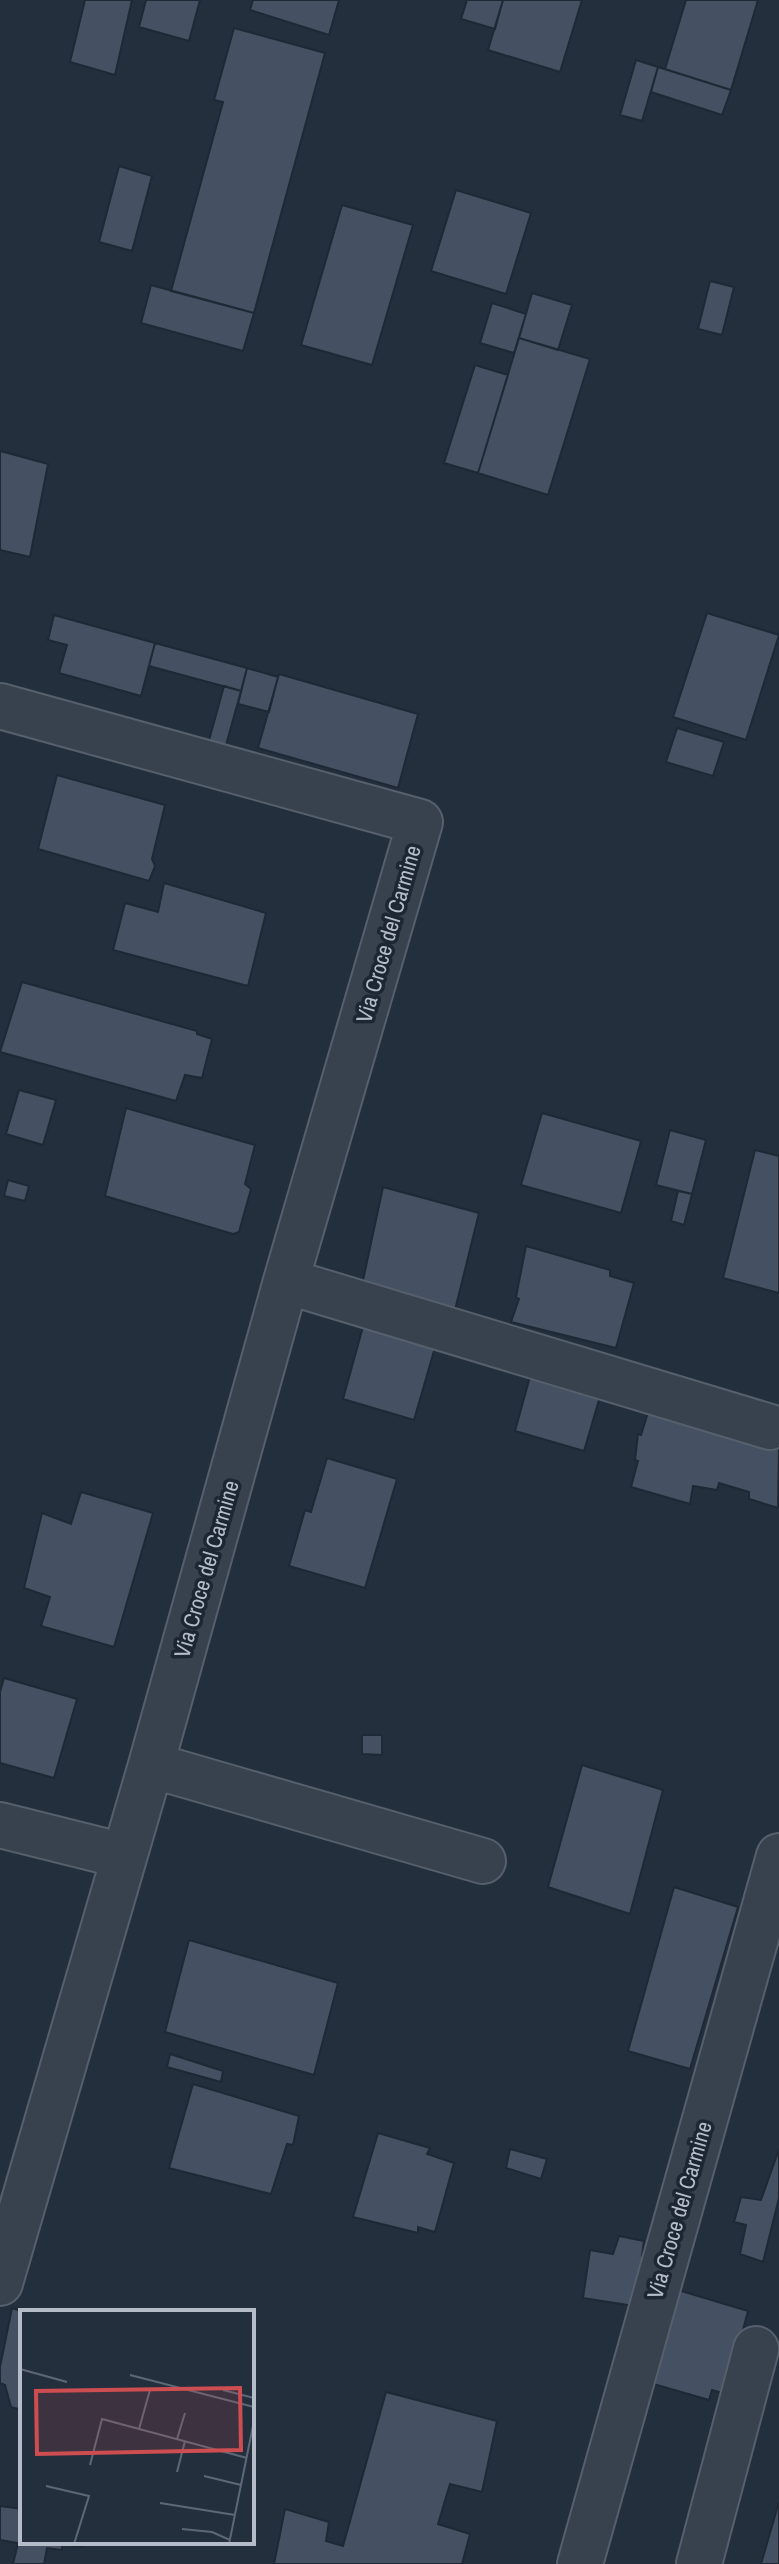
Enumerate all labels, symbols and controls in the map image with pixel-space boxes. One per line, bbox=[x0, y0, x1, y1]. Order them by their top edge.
street label: Via Croce del Carmine bbox=[348, 842, 428, 1026]
street label: Via Croce del Carmine bbox=[166, 1477, 246, 1661]
street label: Via Croce del Carmine bbox=[639, 2118, 719, 2302]
inset map bbox=[20, 2310, 254, 2544]

